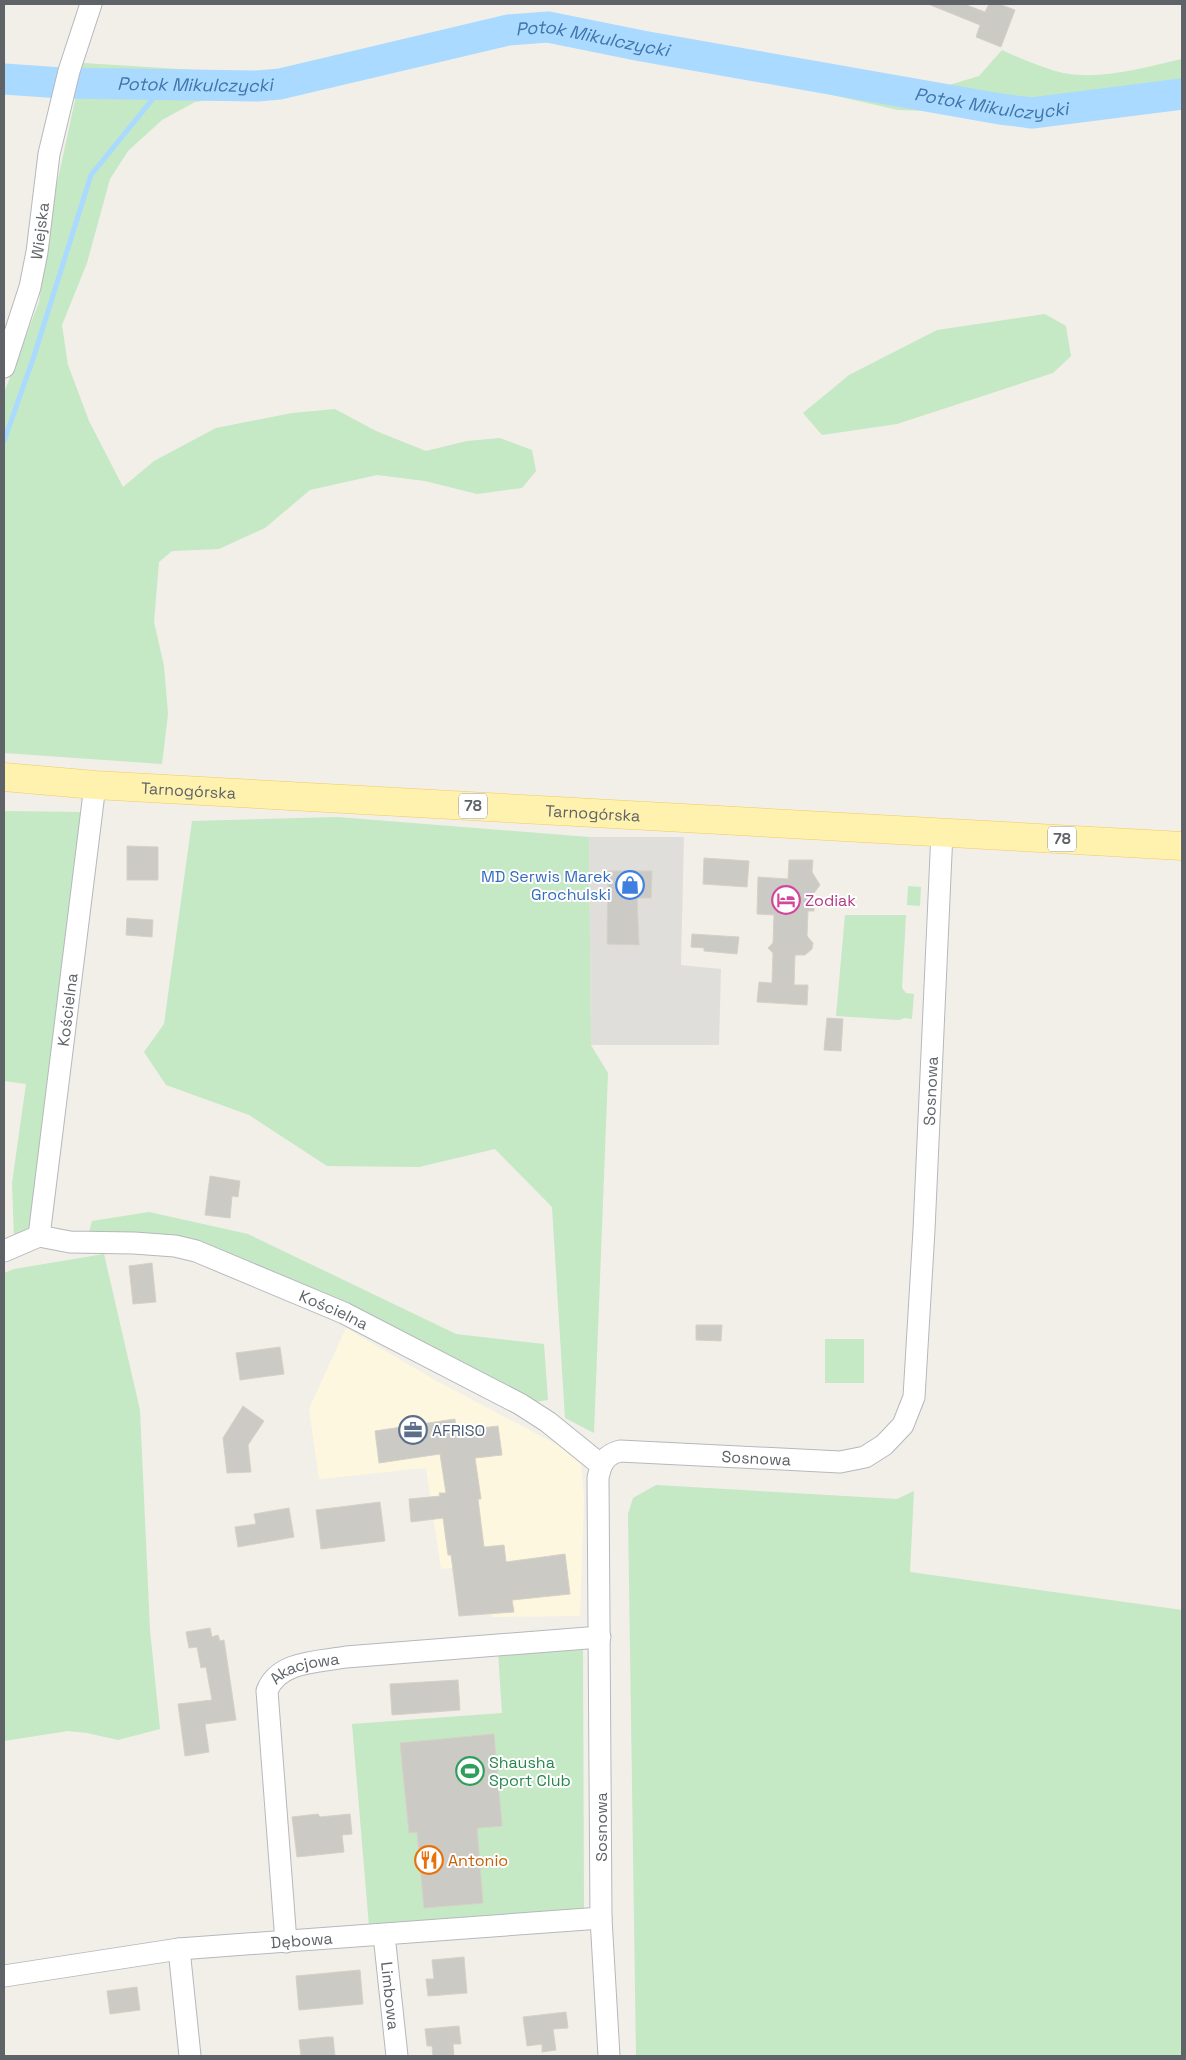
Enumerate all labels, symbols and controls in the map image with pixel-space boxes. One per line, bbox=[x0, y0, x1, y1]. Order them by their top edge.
water label: Potok Mikulczycki bbox=[515, 15, 673, 62]
water label: Potok Mikulczycki bbox=[117, 72, 276, 97]
water label: Potok Mikulczycki bbox=[913, 82, 1072, 124]
street label: Wiejska bbox=[26, 201, 54, 262]
street label: Tarnogórska bbox=[140, 778, 237, 804]
road number: 78 bbox=[459, 794, 487, 818]
street label: Tarnogórska bbox=[545, 800, 641, 827]
road number: 78 bbox=[1048, 826, 1076, 852]
place label: MD Serwis Marek Grochulski bbox=[481, 866, 611, 905]
shop icon: MD Serwis Marek Grochulski bbox=[615, 870, 645, 900]
hotel icon: Zodiak bbox=[771, 885, 801, 915]
place label: Zodiak bbox=[805, 890, 856, 911]
street label: Kościelna bbox=[53, 972, 83, 1048]
street label: Sosnowa bbox=[919, 1056, 943, 1126]
street label: Kościelna bbox=[296, 1285, 372, 1335]
office icon: AFRISO bbox=[398, 1415, 428, 1445]
place label: AFRISO bbox=[432, 1420, 485, 1441]
street label: Sosnowa bbox=[721, 1446, 792, 1471]
street label: Akacjowa bbox=[265, 1648, 341, 1689]
place label: Shausha Sport Club bbox=[489, 1752, 571, 1791]
sports icon: Shausha Sport Club bbox=[455, 1756, 485, 1786]
street label: Sosnowa bbox=[591, 1792, 612, 1862]
restaurant icon: Antonio bbox=[414, 1845, 444, 1875]
place label: Antonio bbox=[448, 1850, 508, 1871]
street label: Dębowa bbox=[270, 1928, 333, 1953]
street label: Limbowa bbox=[376, 1961, 404, 2031]

